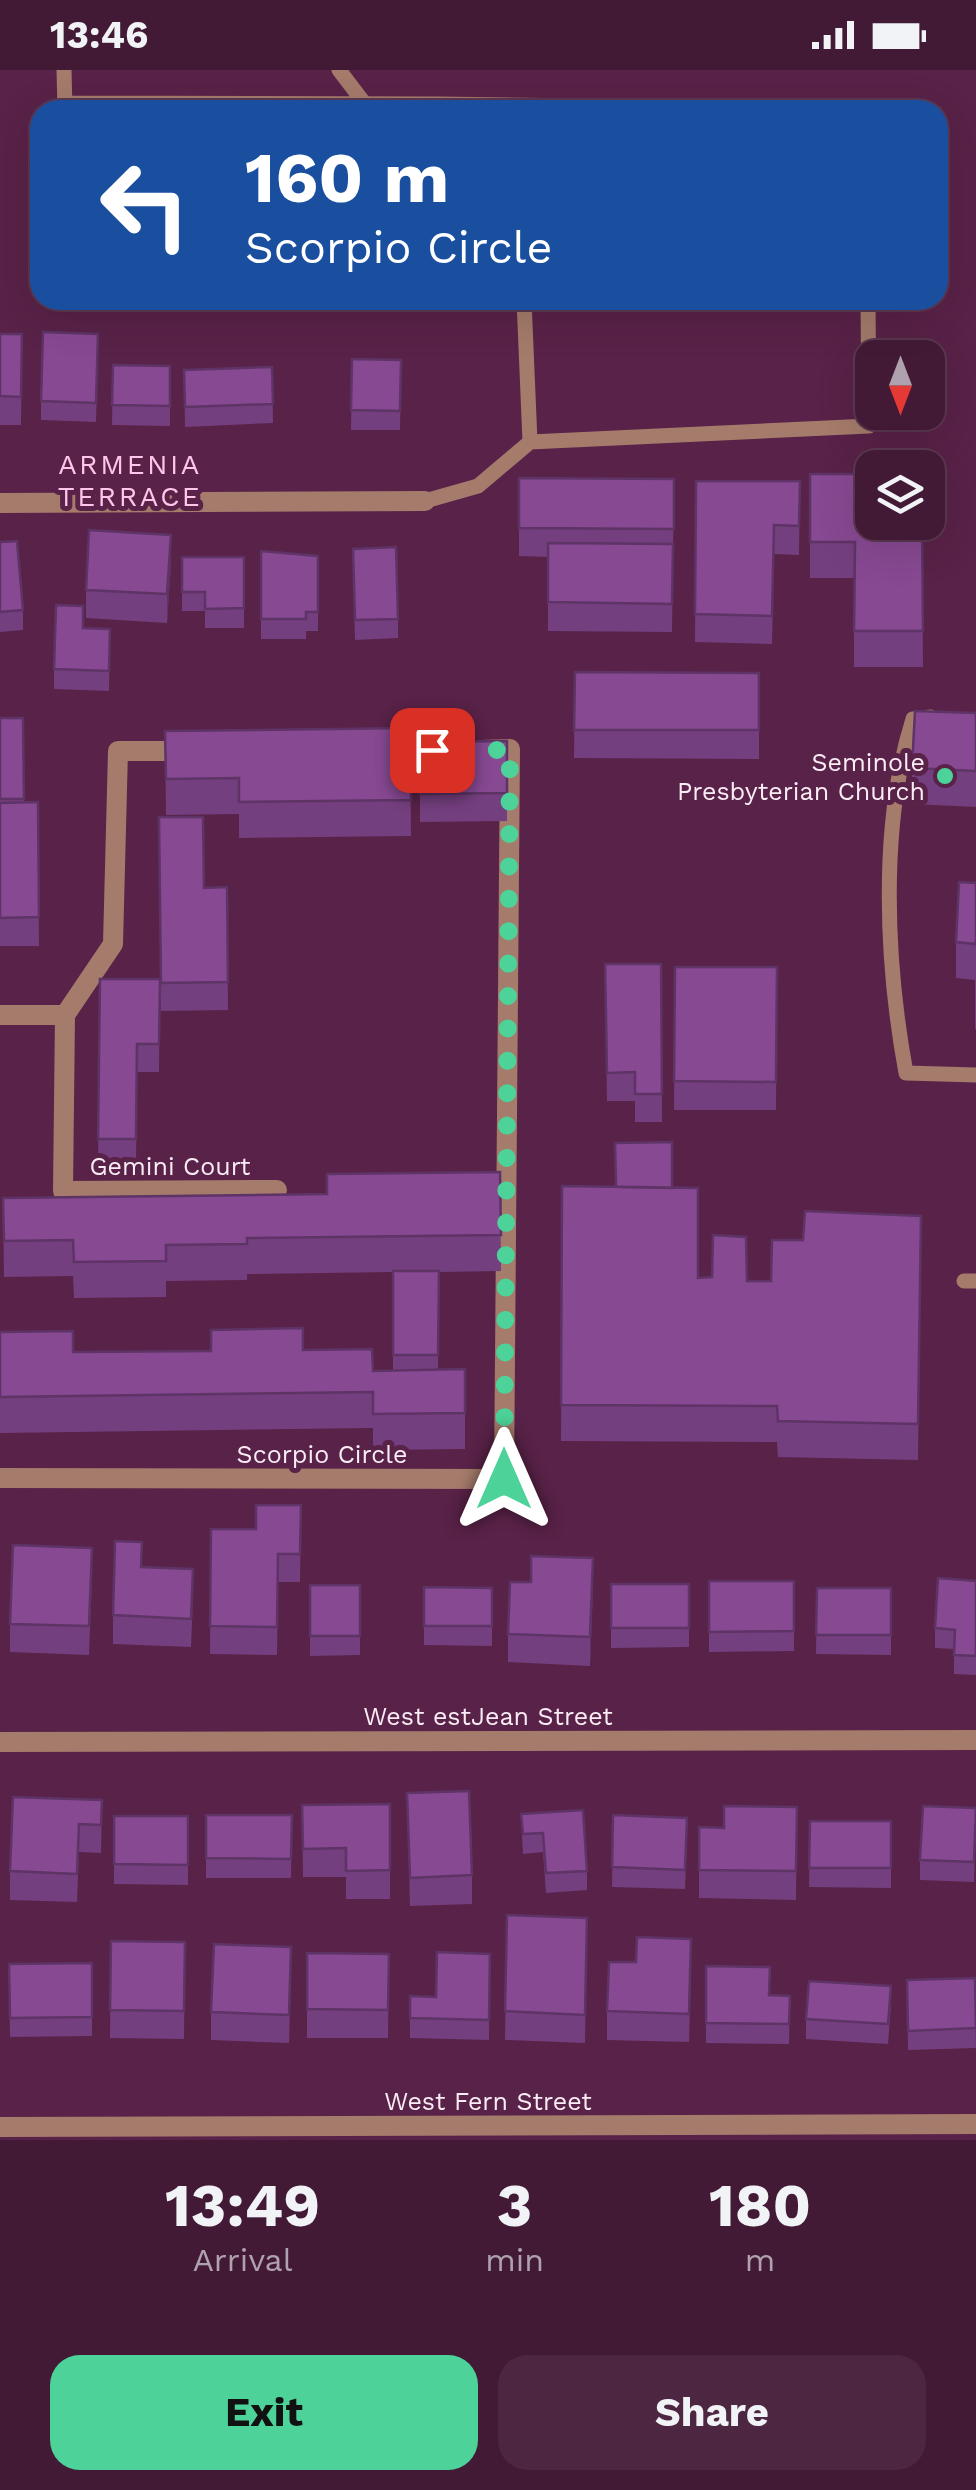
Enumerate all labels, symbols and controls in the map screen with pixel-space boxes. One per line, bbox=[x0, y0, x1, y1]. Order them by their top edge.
text: 13:46 bbox=[50, 13, 148, 57]
text: 160 m bbox=[245, 137, 449, 219]
icon: left bbox=[80, 140, 210, 270]
text: Scorpio Circle bbox=[245, 221, 552, 274]
north arrow bbox=[855, 340, 945, 430]
map controls bbox=[855, 340, 945, 540]
district label: ARMENIA TERRACE bbox=[58, 448, 202, 513]
button: layers bbox=[855, 450, 945, 540]
pin bbox=[390, 708, 475, 793]
icon: arrive bbox=[405, 723, 460, 778]
place label: Seminole Presbyterian Church bbox=[677, 748, 925, 806]
marker: Seminole Presbyterian Church bbox=[934, 765, 956, 787]
street label: Gemini Court bbox=[89, 1152, 251, 1181]
position arrow bbox=[452, 1427, 556, 1531]
street label: Scorpio Circle bbox=[237, 1440, 407, 1469]
street label: West estJean Street bbox=[363, 1702, 613, 1731]
street label: West Fern Street bbox=[384, 2087, 592, 2116]
text: 13:49 bbox=[165, 2170, 320, 2241]
text: 3 bbox=[497, 2170, 532, 2241]
text: 180 bbox=[709, 2170, 811, 2241]
text: Arrival bbox=[193, 2241, 293, 2279]
text: min bbox=[485, 2241, 544, 2279]
text: m bbox=[745, 2241, 775, 2279]
button: Exit bbox=[50, 2355, 478, 2470]
button: Share bbox=[498, 2355, 926, 2470]

